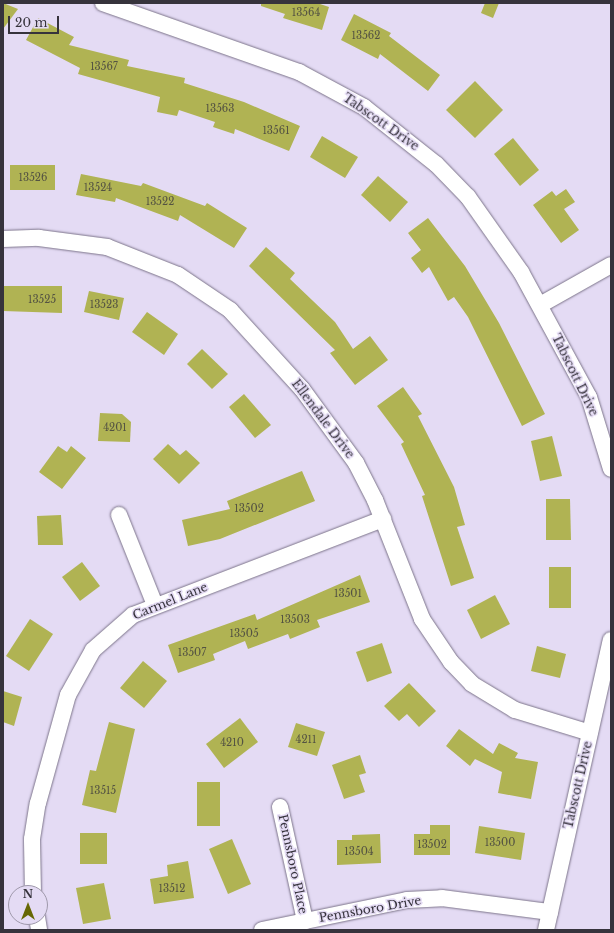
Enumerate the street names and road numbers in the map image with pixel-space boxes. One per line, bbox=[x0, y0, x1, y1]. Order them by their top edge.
street label: Tabscott Drive bbox=[340, 90, 422, 154]
street label: Tabscott Drive bbox=[549, 332, 601, 418]
street label: Ellendale Drive bbox=[289, 377, 357, 461]
street label: Carmel Lane bbox=[130, 579, 210, 623]
street label: Tabscott Drive bbox=[561, 740, 595, 830]
street label: Pennsboro Place bbox=[275, 813, 311, 915]
street label: Pennsboro Drive bbox=[318, 893, 422, 925]

